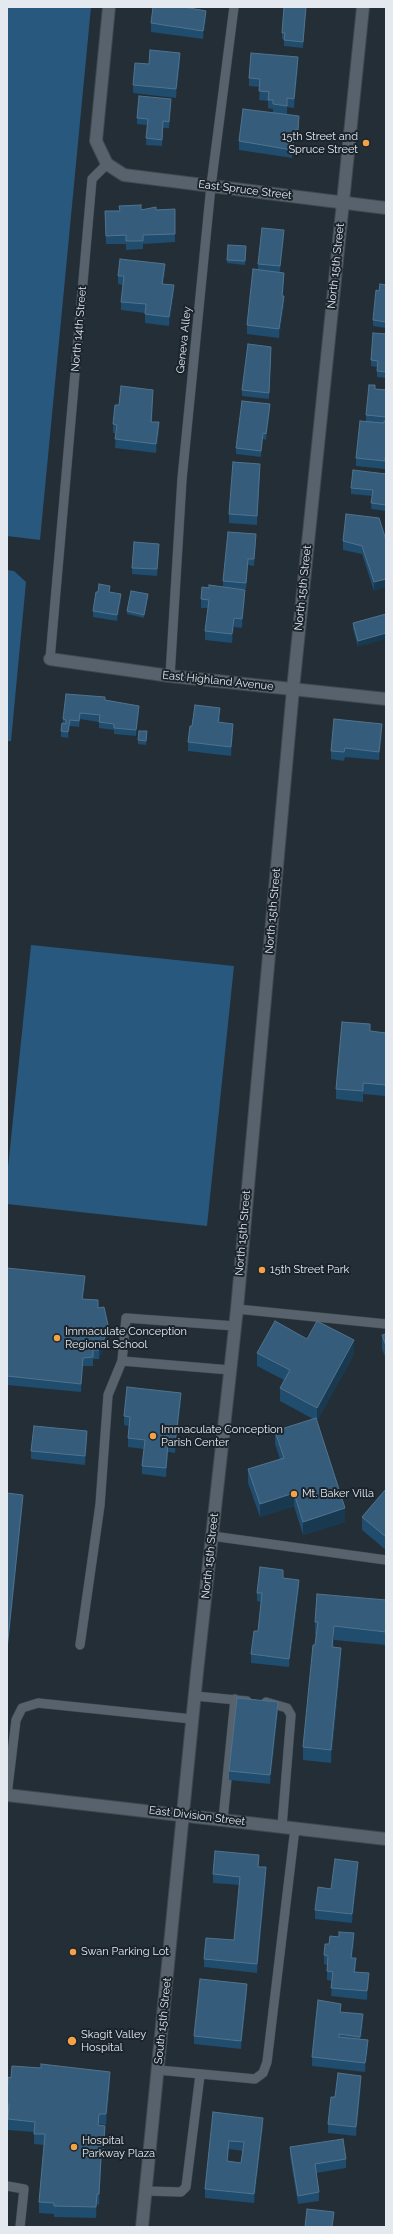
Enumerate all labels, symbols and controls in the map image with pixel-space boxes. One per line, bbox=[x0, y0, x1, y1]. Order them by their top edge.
place label: 15th Street and Spruce Street bbox=[282, 130, 358, 156]
marker: 15th Street and Spruce Street bbox=[361, 138, 371, 148]
street label: East Spruce Street bbox=[198, 178, 292, 202]
street label: North 15th Street bbox=[325, 223, 347, 309]
street label: North 14th Street bbox=[69, 286, 89, 372]
street label: Geneva Alley bbox=[174, 306, 194, 374]
street label: North 15th Street bbox=[292, 545, 314, 631]
street label: East Highland Avenue bbox=[162, 669, 274, 693]
street label: North 15th Street bbox=[263, 868, 283, 954]
street label: North 15th Street bbox=[233, 1190, 253, 1276]
place label: 15th Street Park bbox=[270, 1263, 349, 1277]
marker: 15th Street Park bbox=[257, 1265, 267, 1275]
place label: Immaculate Conception Regional School bbox=[65, 1325, 187, 1351]
marker: Immaculate Conception Regional School bbox=[52, 1333, 62, 1343]
place label: Immaculate Conception Parish Center bbox=[161, 1423, 283, 1449]
marker: Immaculate Conception Parish Center bbox=[148, 1431, 158, 1441]
place label: Mt. Baker Villa bbox=[302, 1487, 374, 1501]
marker: Mt. Baker Villa bbox=[289, 1489, 299, 1499]
street label: North 15th Street bbox=[199, 1513, 221, 1599]
street label: East Division Street bbox=[148, 1804, 246, 1828]
place label: Swan Parking Lot bbox=[81, 1945, 169, 1959]
marker: Swan Parking Lot bbox=[68, 1947, 78, 1957]
street label: South 15th Street bbox=[152, 1977, 174, 2065]
place label: Skagit Valley Hospital bbox=[81, 2028, 146, 2054]
marker: Skagit Valley Hospital bbox=[66, 2035, 78, 2047]
place label: Hospital Parkway Plaza bbox=[82, 2134, 155, 2160]
marker: Hospital Parkway Plaza bbox=[69, 2142, 79, 2152]

